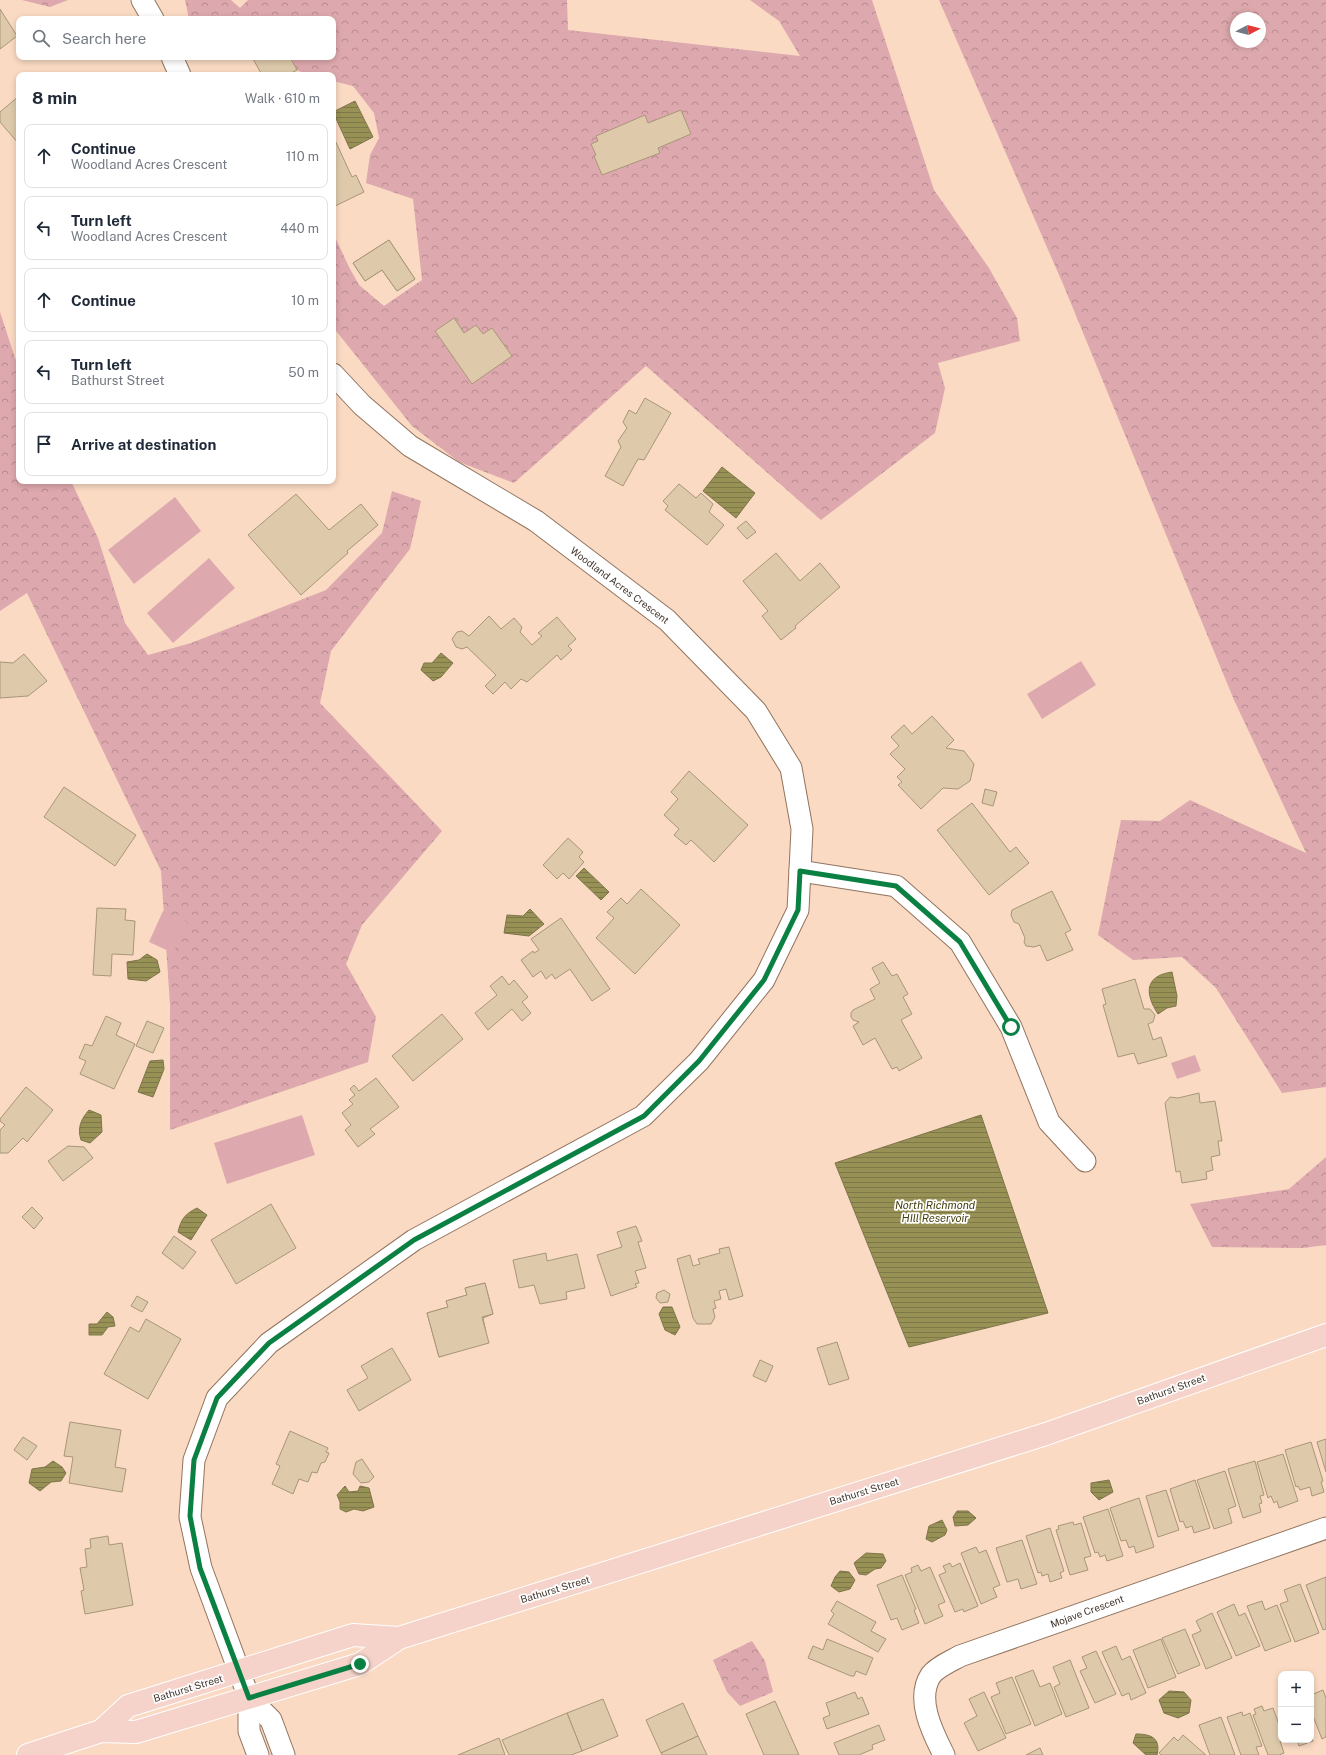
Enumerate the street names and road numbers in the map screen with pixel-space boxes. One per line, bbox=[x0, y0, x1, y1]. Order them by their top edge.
street label: Woodland Acres Crescent bbox=[568, 544, 672, 626]
street label: Bathurst Street bbox=[1135, 1371, 1207, 1407]
street label: Bathurst Street bbox=[828, 1475, 900, 1507]
street label: Bathurst Street bbox=[519, 1573, 591, 1605]
street label: Mojave Crescent bbox=[1049, 1592, 1125, 1630]
street label: Bathurst Street bbox=[152, 1672, 224, 1704]

